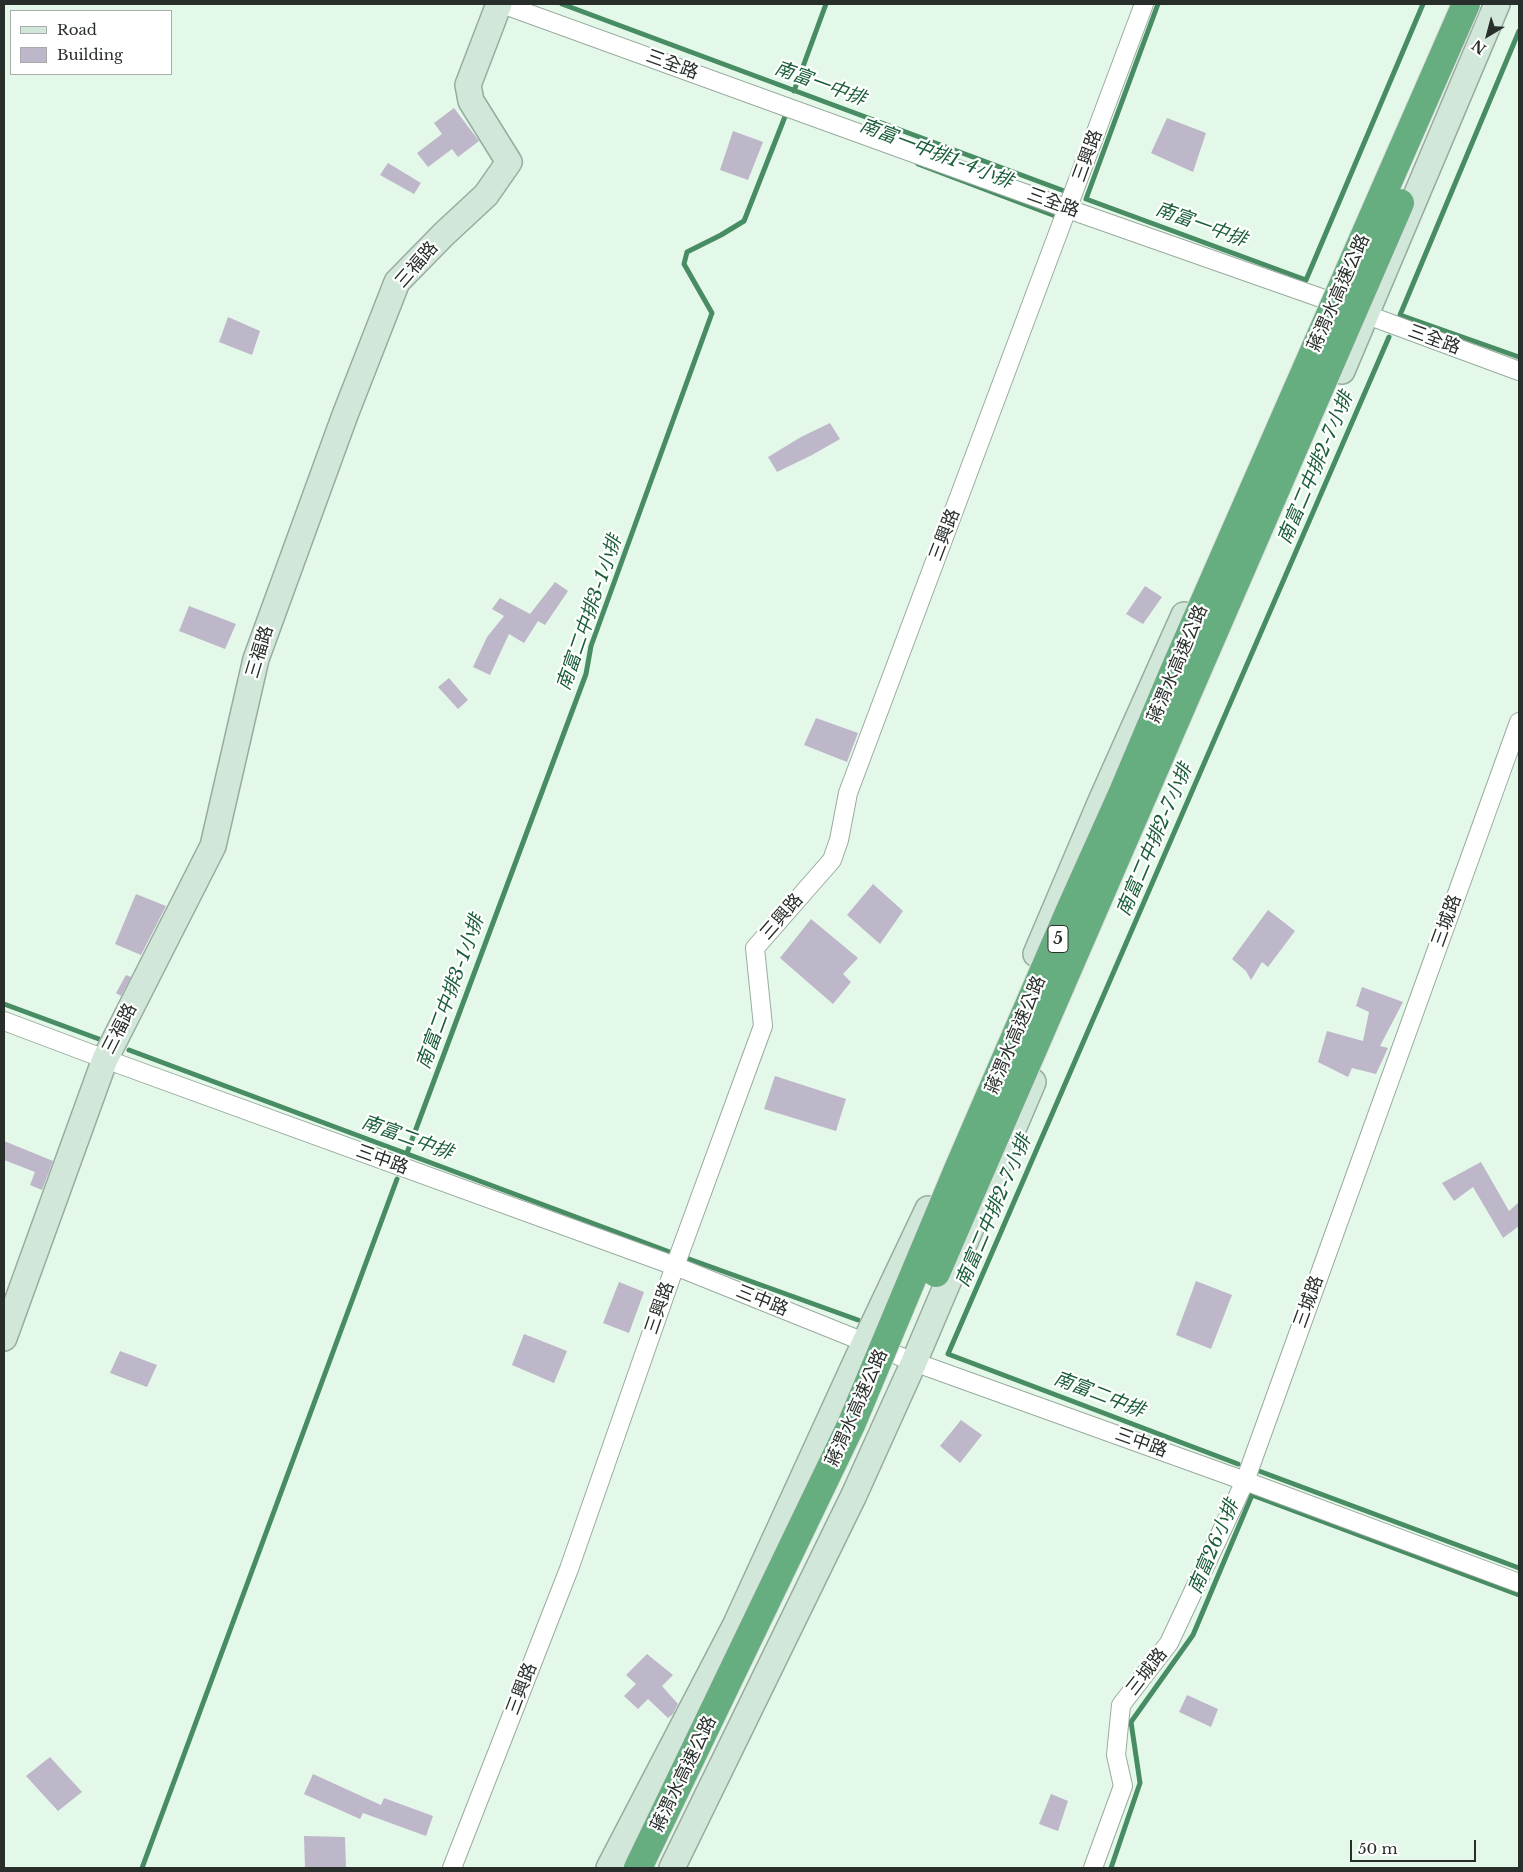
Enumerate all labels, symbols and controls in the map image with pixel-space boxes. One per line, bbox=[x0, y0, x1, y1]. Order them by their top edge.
legend bbox=[10, 10, 172, 75]
north arrow bbox=[1463, 10, 1513, 60]
text: Road bbox=[57, 20, 97, 39]
text: N bbox=[1468, 36, 1490, 58]
text: Building bbox=[57, 45, 123, 64]
street label: 三全路 bbox=[643, 46, 701, 84]
water label: 南富一中排 bbox=[771, 57, 869, 111]
water label: 南富一中排1-4小排 bbox=[856, 114, 1016, 194]
street label: 三興路 bbox=[1069, 127, 1107, 185]
street label: 三全路 bbox=[1024, 184, 1082, 222]
water label: 南富一中排 bbox=[1152, 198, 1250, 252]
street label: 蔣渭水高速公路 bbox=[1304, 231, 1374, 355]
street label: 三福路 bbox=[391, 238, 443, 292]
street label: 三全路 bbox=[1405, 321, 1463, 359]
water label: 南富二中排2-7小排 bbox=[1274, 388, 1358, 548]
street label: 三興路 bbox=[925, 506, 965, 564]
water label: 南富二中排3-1小排 bbox=[553, 532, 627, 694]
street label: 蔣渭水高速公路 bbox=[1143, 602, 1213, 726]
street label: 三福路 bbox=[242, 623, 278, 681]
water label: 南富二中排2-7小排 bbox=[1113, 760, 1197, 920]
street label: 三興路 bbox=[756, 890, 808, 944]
street label: 三城路 bbox=[1428, 892, 1466, 950]
water label: 南富二中排3-1小排 bbox=[412, 912, 490, 1072]
road number: 5 bbox=[1048, 926, 1068, 952]
street label: 蔣渭水高速公路 bbox=[981, 973, 1051, 1097]
street label: 三福路 bbox=[98, 1000, 142, 1058]
water label: 南富二中排 bbox=[358, 1111, 456, 1165]
water label: 南富二中排2-7小排 bbox=[952, 1131, 1036, 1291]
street label: 三中路 bbox=[353, 1141, 411, 1179]
street label: 三城路 bbox=[1290, 1273, 1328, 1331]
street label: 三興路 bbox=[641, 1279, 679, 1337]
street label: 三中路 bbox=[733, 1281, 791, 1321]
street label: 蔣渭水高速公路 bbox=[822, 1346, 892, 1470]
water label: 南富二中排 bbox=[1051, 1367, 1147, 1423]
street label: 三中路 bbox=[1112, 1424, 1170, 1462]
water label: 南富26小排 bbox=[1184, 1497, 1244, 1597]
street label: 三城路 bbox=[1122, 1644, 1172, 1700]
street label: 三興路 bbox=[502, 1660, 542, 1718]
street label: 蔣渭水高速公路 bbox=[647, 1713, 721, 1835]
scale bar bbox=[1353, 1830, 1479, 1862]
text: 50 m bbox=[1358, 1839, 1398, 1858]

